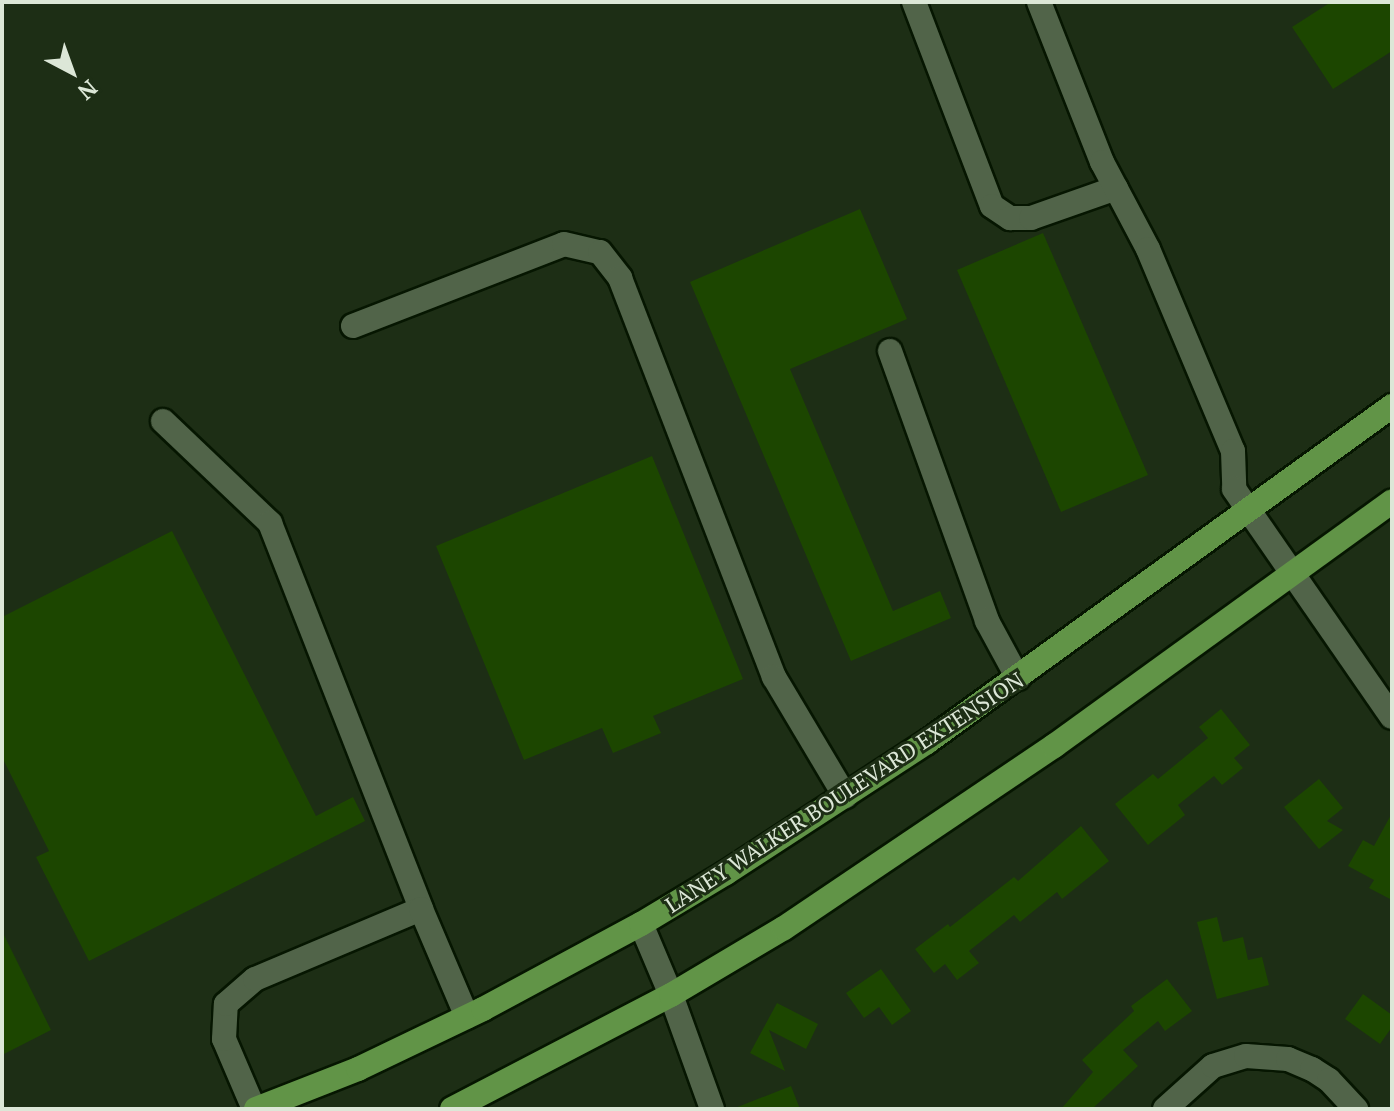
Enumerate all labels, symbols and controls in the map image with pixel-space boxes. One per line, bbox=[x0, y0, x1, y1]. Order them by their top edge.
north arrow bbox=[32, 32, 112, 112]
text: N bbox=[72, 74, 104, 107]
street label: LANEY WALKER BOULEVARD EXTENSION bbox=[660, 666, 1028, 918]

